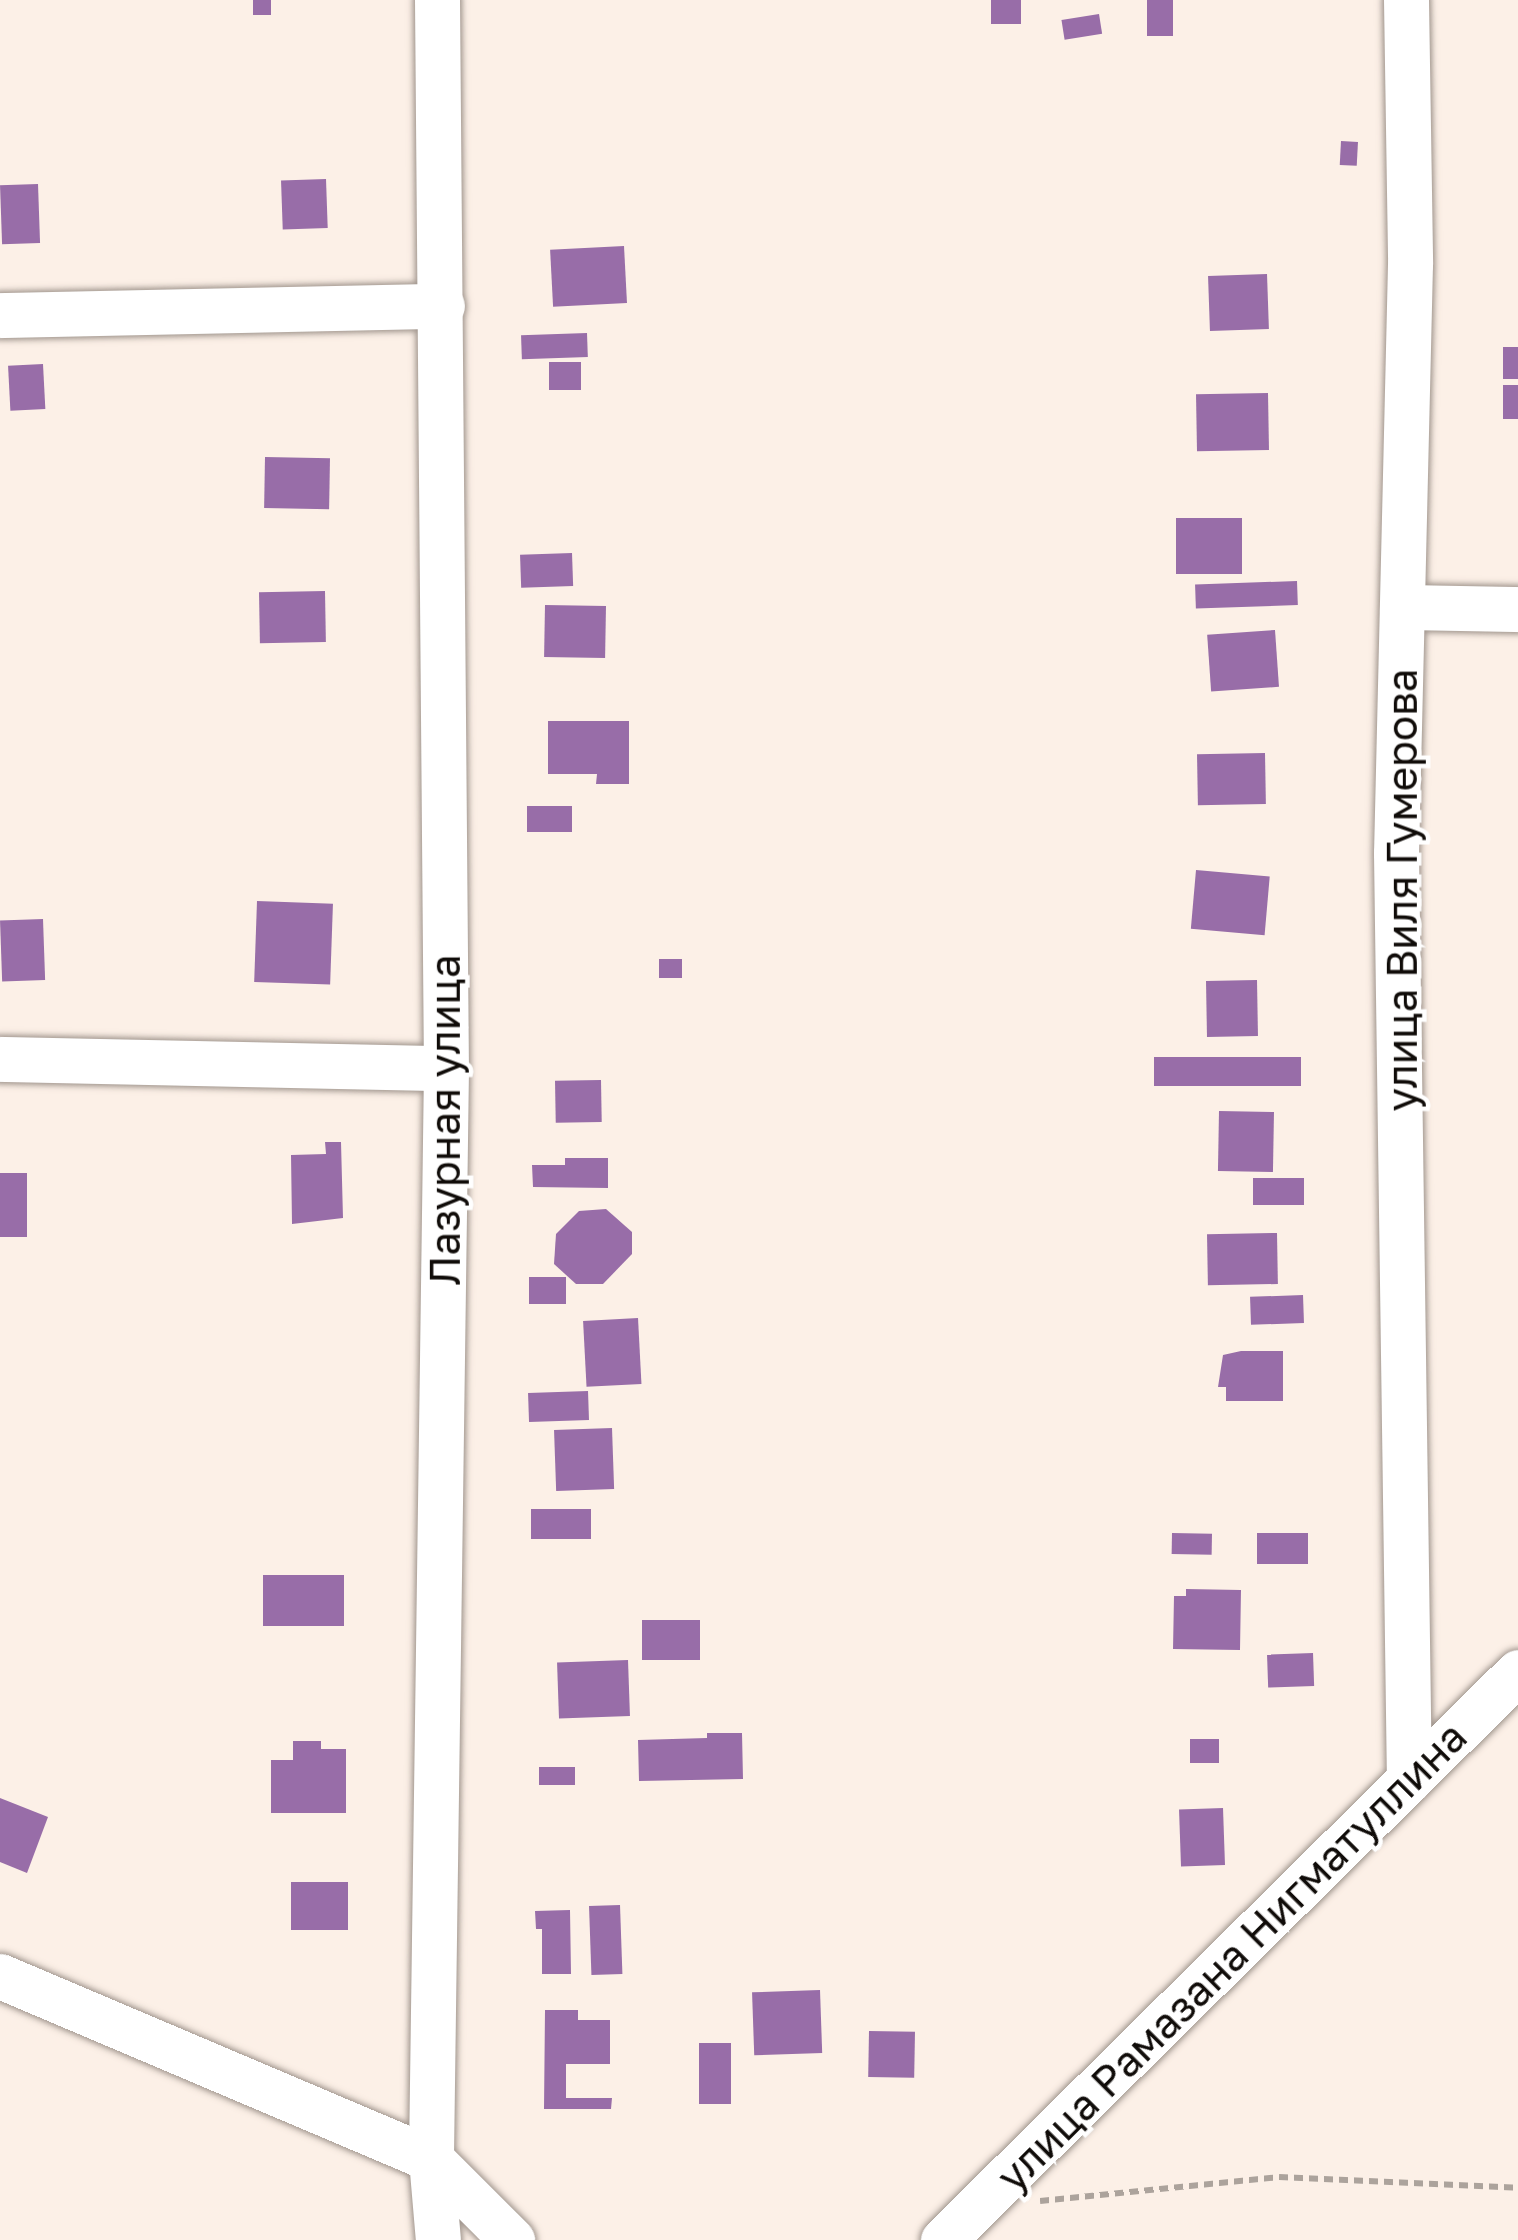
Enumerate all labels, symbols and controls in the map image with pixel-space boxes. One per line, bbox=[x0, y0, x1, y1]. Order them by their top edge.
street label: улица Виля Гумерова bbox=[1376, 668, 1426, 1112]
street label: Лазурная улица bbox=[419, 954, 469, 1286]
street label: улица Рамазана Нигматуллина bbox=[986, 1711, 1476, 2201]

